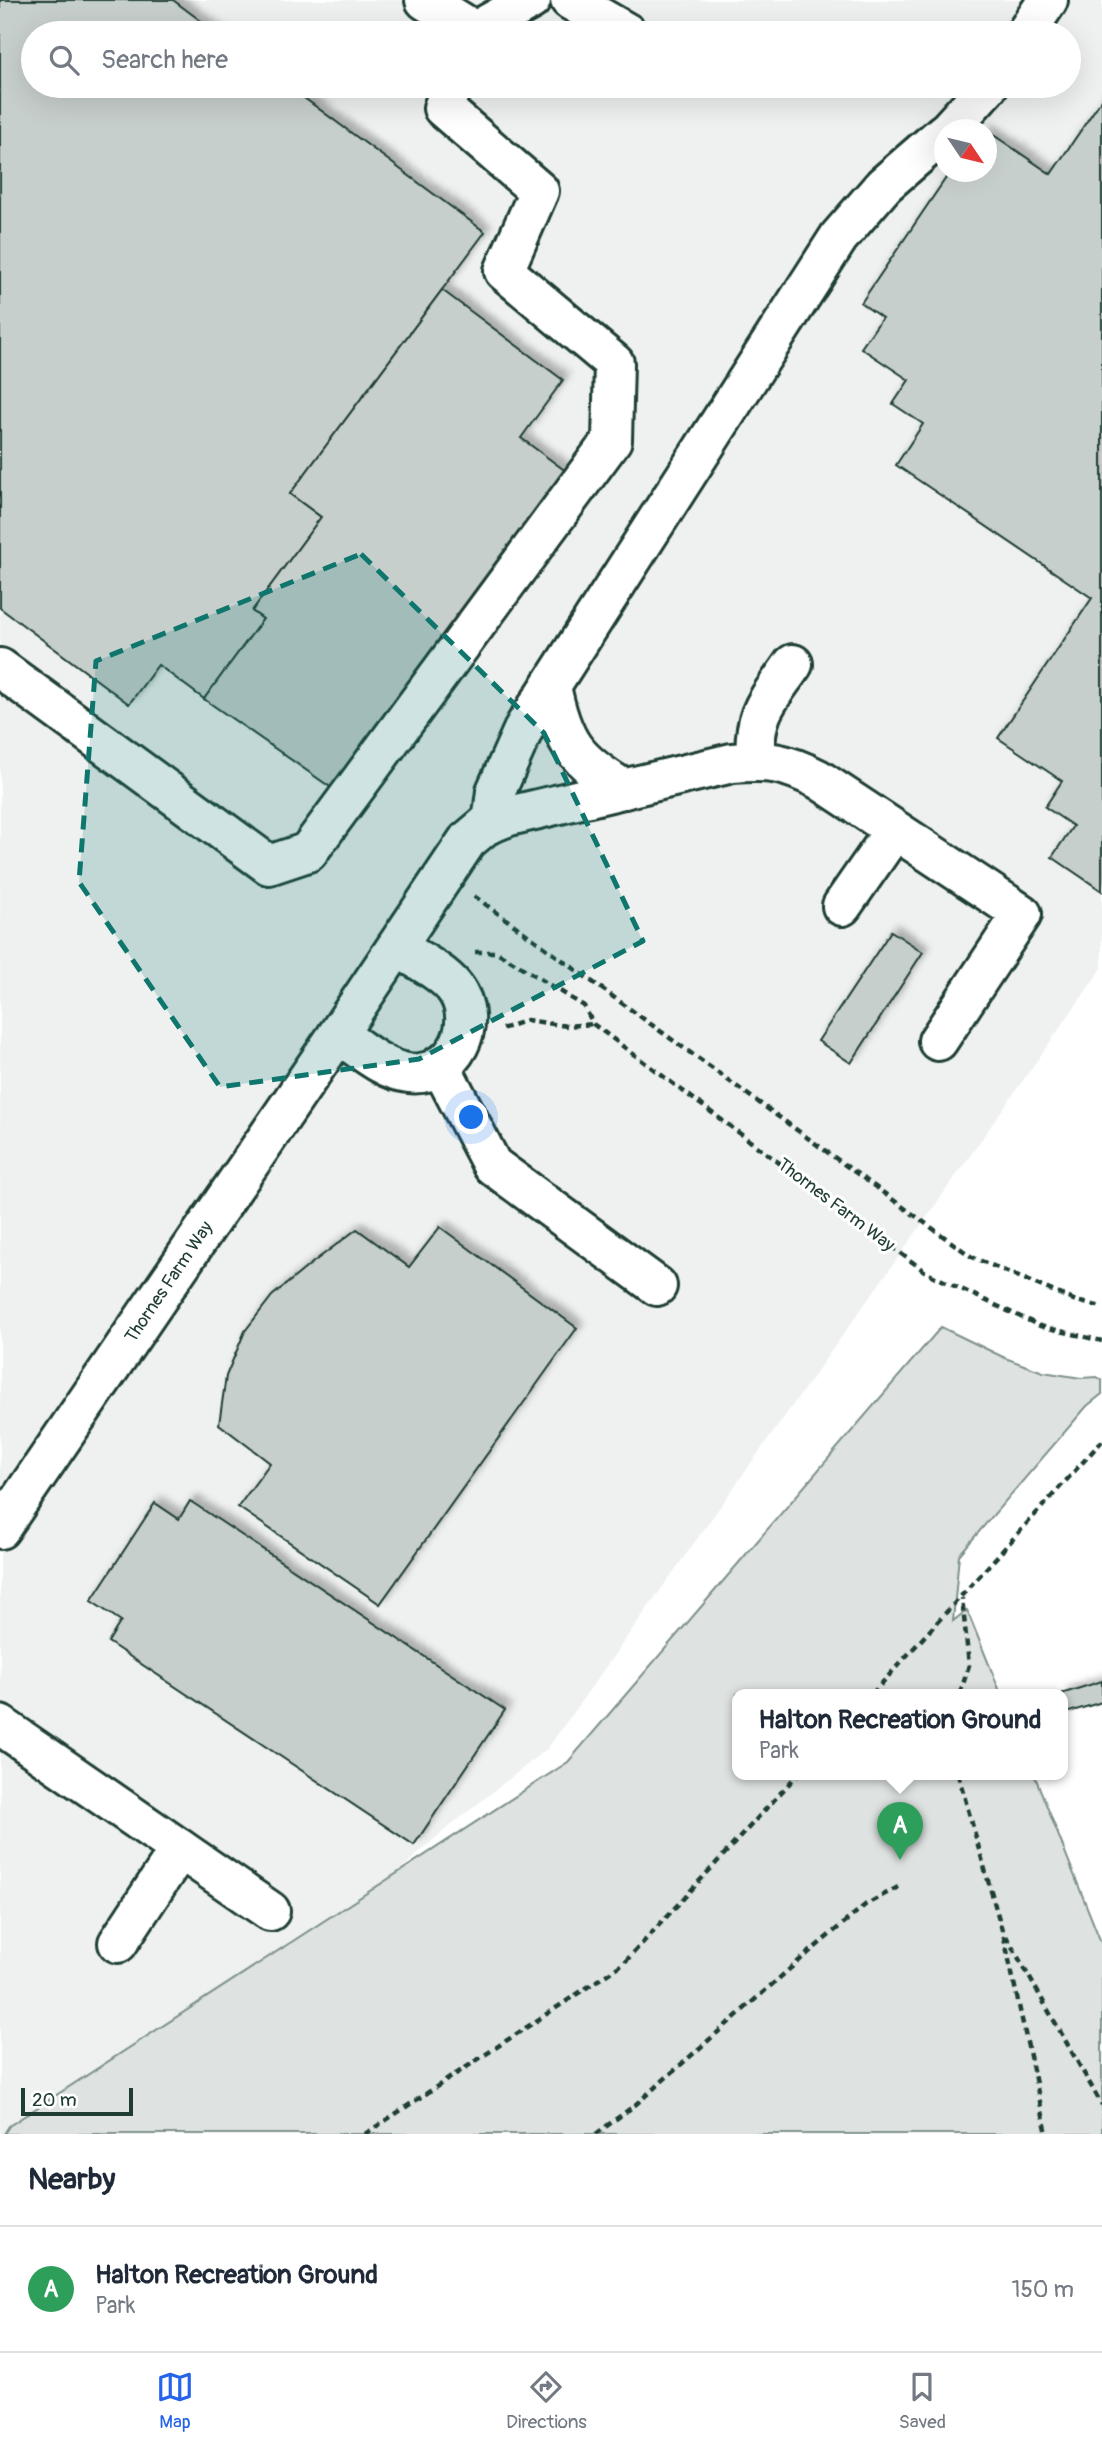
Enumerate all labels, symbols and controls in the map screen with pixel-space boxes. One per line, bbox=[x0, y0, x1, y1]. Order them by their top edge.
search box bbox=[21, 21, 1081, 98]
icon: search bbox=[45, 41, 83, 79]
text: Search here bbox=[101, 44, 228, 76]
north arrow bbox=[934, 119, 997, 182]
your location bbox=[454, 1100, 488, 1134]
street label: Thornes Farm Way bbox=[773, 1153, 900, 1257]
street label: Thornes Farm Way bbox=[120, 1217, 218, 1347]
popup bbox=[732, 1689, 1068, 1780]
text: Halton Recreation Ground bbox=[759, 1704, 1041, 1736]
text: Park bbox=[759, 1736, 799, 1765]
pin: A bbox=[877, 1802, 923, 1860]
scale bar bbox=[21, 2085, 133, 2117]
text: 20 m bbox=[32, 2088, 77, 2112]
text: Nearby bbox=[28, 2161, 115, 2198]
text: Halton Recreation Ground bbox=[95, 2259, 378, 2291]
text: A bbox=[44, 2275, 58, 2304]
text: 150 m bbox=[1011, 2275, 1074, 2304]
text: Park bbox=[95, 2291, 135, 2320]
tab: Map bbox=[156, 2368, 194, 2434]
tab: Directions bbox=[506, 2368, 587, 2434]
tab: Saved bbox=[899, 2368, 946, 2434]

